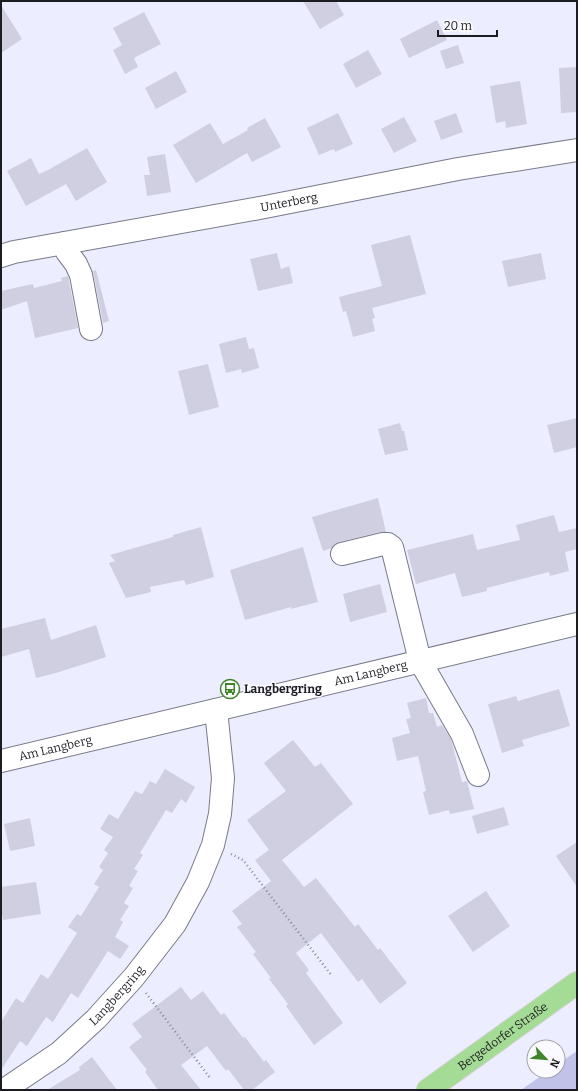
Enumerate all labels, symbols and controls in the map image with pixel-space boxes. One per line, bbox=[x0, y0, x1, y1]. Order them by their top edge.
scale bar bbox=[438, 12, 497, 38]
text: 20 m bbox=[444, 19, 473, 33]
street label: Unterberg bbox=[259, 190, 319, 215]
street label: Am Langberg bbox=[333, 658, 409, 689]
bus stop icon: Langbergring bbox=[219, 678, 241, 700]
place label: Langbergring bbox=[244, 682, 322, 696]
street label: Am Langberg bbox=[18, 733, 94, 763]
street label: Langbergring bbox=[87, 963, 147, 1028]
street label: Bergedorfer Straße bbox=[455, 999, 550, 1073]
north arrow bbox=[526, 1039, 566, 1079]
text: N bbox=[547, 1056, 562, 1070]

